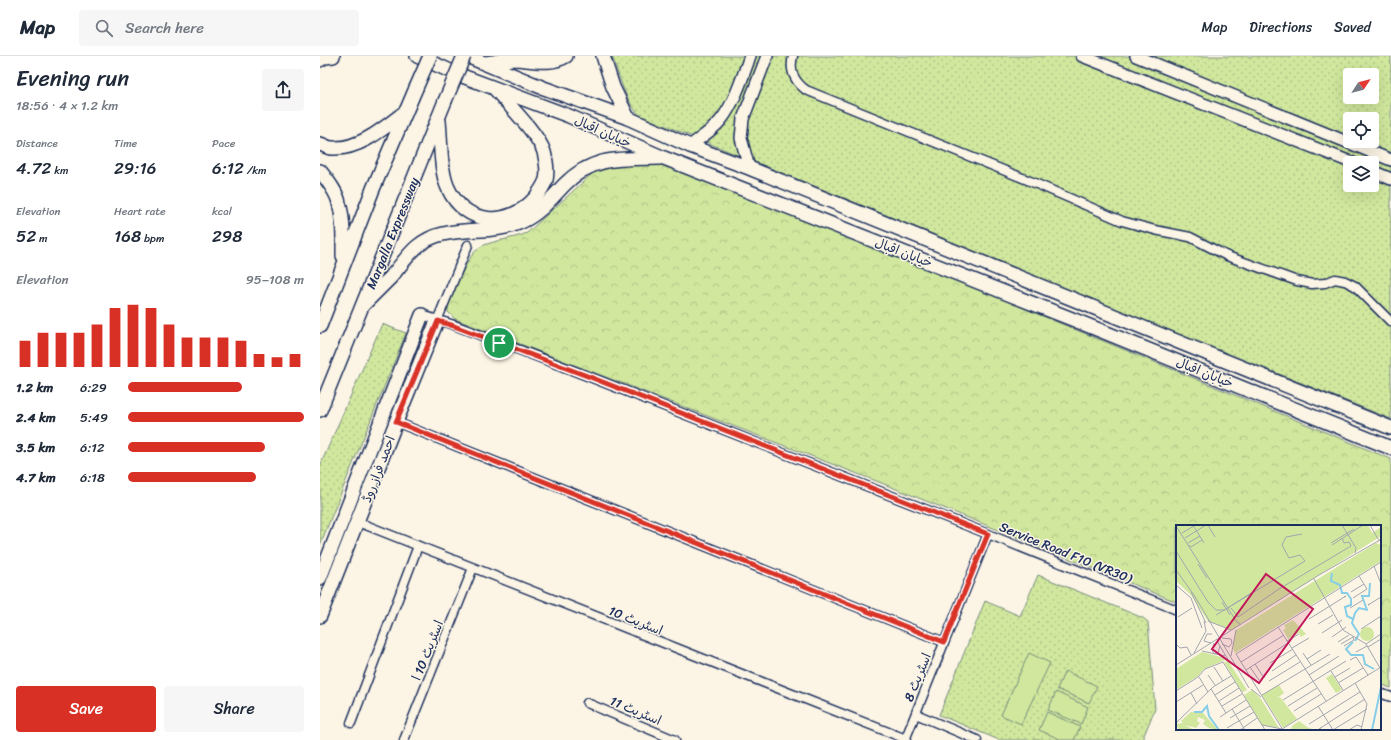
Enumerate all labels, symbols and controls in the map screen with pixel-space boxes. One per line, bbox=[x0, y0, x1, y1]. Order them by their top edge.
search box bbox=[79, 10, 359, 46]
text: Map bbox=[20, 11, 55, 44]
text: Search here bbox=[125, 15, 204, 41]
text: Map bbox=[1201, 15, 1227, 40]
text: Directions bbox=[1249, 15, 1312, 40]
text: Saved bbox=[1334, 15, 1371, 40]
icon: search bbox=[93, 17, 115, 39]
text: Evening run bbox=[16, 59, 129, 98]
north arrow bbox=[1343, 68, 1379, 104]
map controls bbox=[1343, 68, 1379, 192]
button: share bbox=[262, 69, 304, 111]
text: 18:56 · 4 × 1.2 km bbox=[16, 94, 118, 117]
street label: خیابان اقبال bbox=[571, 109, 635, 154]
button: locate bbox=[1343, 112, 1379, 148]
text: Distance bbox=[16, 134, 58, 153]
text: Time bbox=[114, 134, 137, 153]
text: Pace bbox=[212, 134, 235, 153]
text: 4.72 bbox=[16, 153, 51, 183]
text: 29:16 bbox=[114, 153, 156, 183]
text: 6:12 bbox=[212, 153, 244, 183]
button: layers bbox=[1343, 156, 1379, 192]
text: km bbox=[51, 161, 68, 180]
text: /km bbox=[244, 161, 267, 180]
street label: Margalla Expressway bbox=[359, 173, 426, 293]
text: Elevation bbox=[16, 202, 61, 221]
text: Heart rate bbox=[114, 202, 166, 221]
text: kcal bbox=[212, 202, 232, 221]
text: 52 bbox=[16, 221, 36, 251]
text: 168 bbox=[114, 221, 141, 251]
text: 298 bbox=[212, 221, 243, 251]
text: m bbox=[36, 229, 48, 248]
text: bpm bbox=[141, 229, 164, 248]
street label: خیابان اقبال bbox=[872, 231, 936, 274]
text: Elevation bbox=[16, 268, 69, 291]
text: 95–108 m bbox=[246, 268, 304, 291]
pin bbox=[482, 326, 516, 360]
icon: arrive bbox=[488, 332, 510, 354]
street label: خیابان اقبال bbox=[1173, 351, 1237, 394]
text: 1.2 km bbox=[16, 376, 53, 399]
text: 6:29 bbox=[80, 376, 107, 399]
text: 2.4 km bbox=[16, 406, 56, 429]
text: 5:49 bbox=[80, 406, 108, 429]
street label: احمد فراز روڈ bbox=[355, 432, 402, 506]
text: 3.5 km bbox=[16, 436, 55, 459]
text: 6:12 bbox=[80, 436, 104, 459]
text: 4.7 km bbox=[16, 466, 56, 489]
text: 6:18 bbox=[80, 466, 105, 489]
street label: Service Road F10 (VR30) bbox=[996, 515, 1137, 590]
inset map bbox=[1176, 525, 1381, 730]
street label: اسٹریٹ 10 bbox=[605, 599, 666, 642]
street label: اسٹریٹ 10 ا bbox=[405, 616, 450, 684]
street label: اسٹریٹ 8 bbox=[897, 649, 938, 705]
button: Save bbox=[16, 686, 156, 732]
button: Share bbox=[164, 686, 304, 732]
street label: اسٹریٹ 11 bbox=[606, 689, 665, 732]

